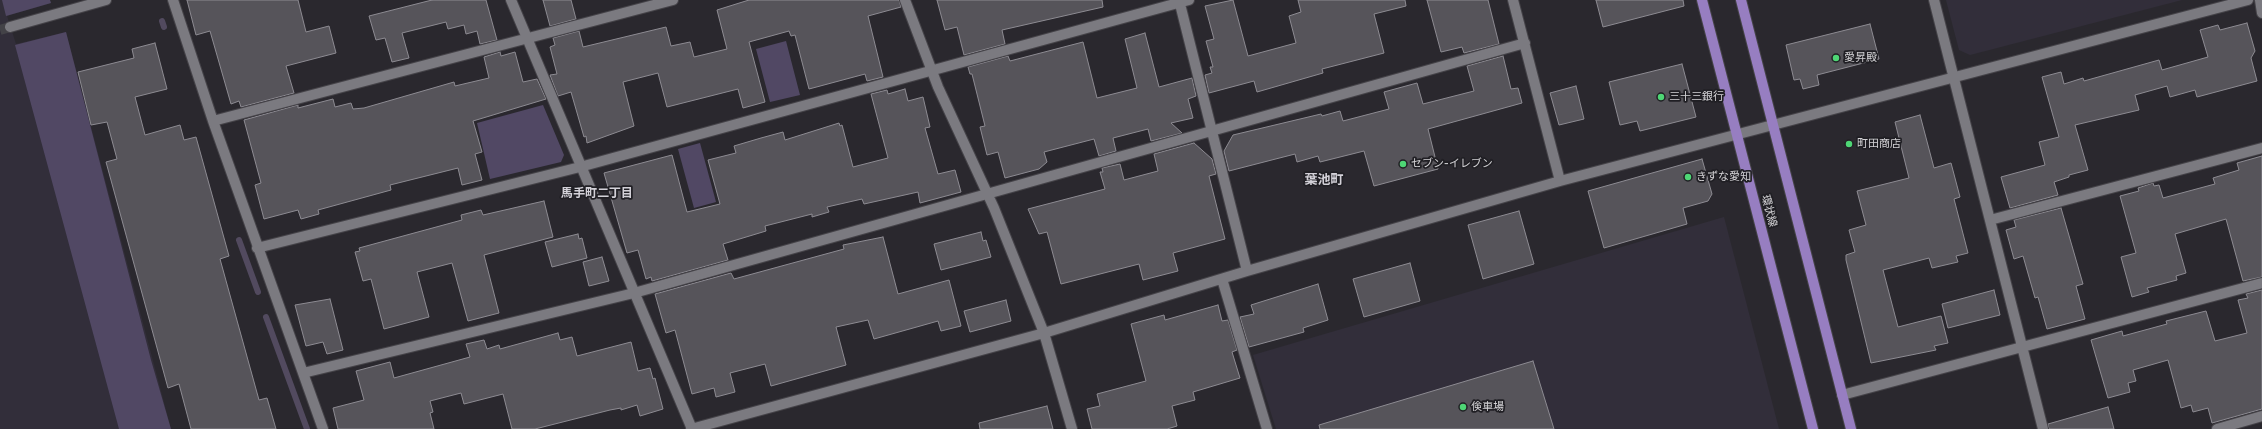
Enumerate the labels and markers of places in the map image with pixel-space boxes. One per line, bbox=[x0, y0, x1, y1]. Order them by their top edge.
place label: 愛昇殿 bbox=[1844, 51, 1877, 65]
marker: 愛昇殿 bbox=[1831, 53, 1841, 63]
place label: 三十三銀行 bbox=[1669, 90, 1724, 104]
marker: 三十三銀行 bbox=[1656, 92, 1666, 102]
place label: 町田商店 bbox=[1857, 137, 1901, 151]
marker: 町田商店 bbox=[1844, 139, 1854, 149]
place label: セブン-イレブン bbox=[1411, 157, 1493, 171]
marker: セブン-イレブン bbox=[1398, 159, 1408, 169]
place label: きずな愛知 bbox=[1696, 170, 1751, 184]
marker: きずな愛知 bbox=[1683, 172, 1693, 182]
place label: 倹車場 bbox=[1471, 400, 1504, 414]
marker: 倹車場 bbox=[1458, 402, 1468, 412]

